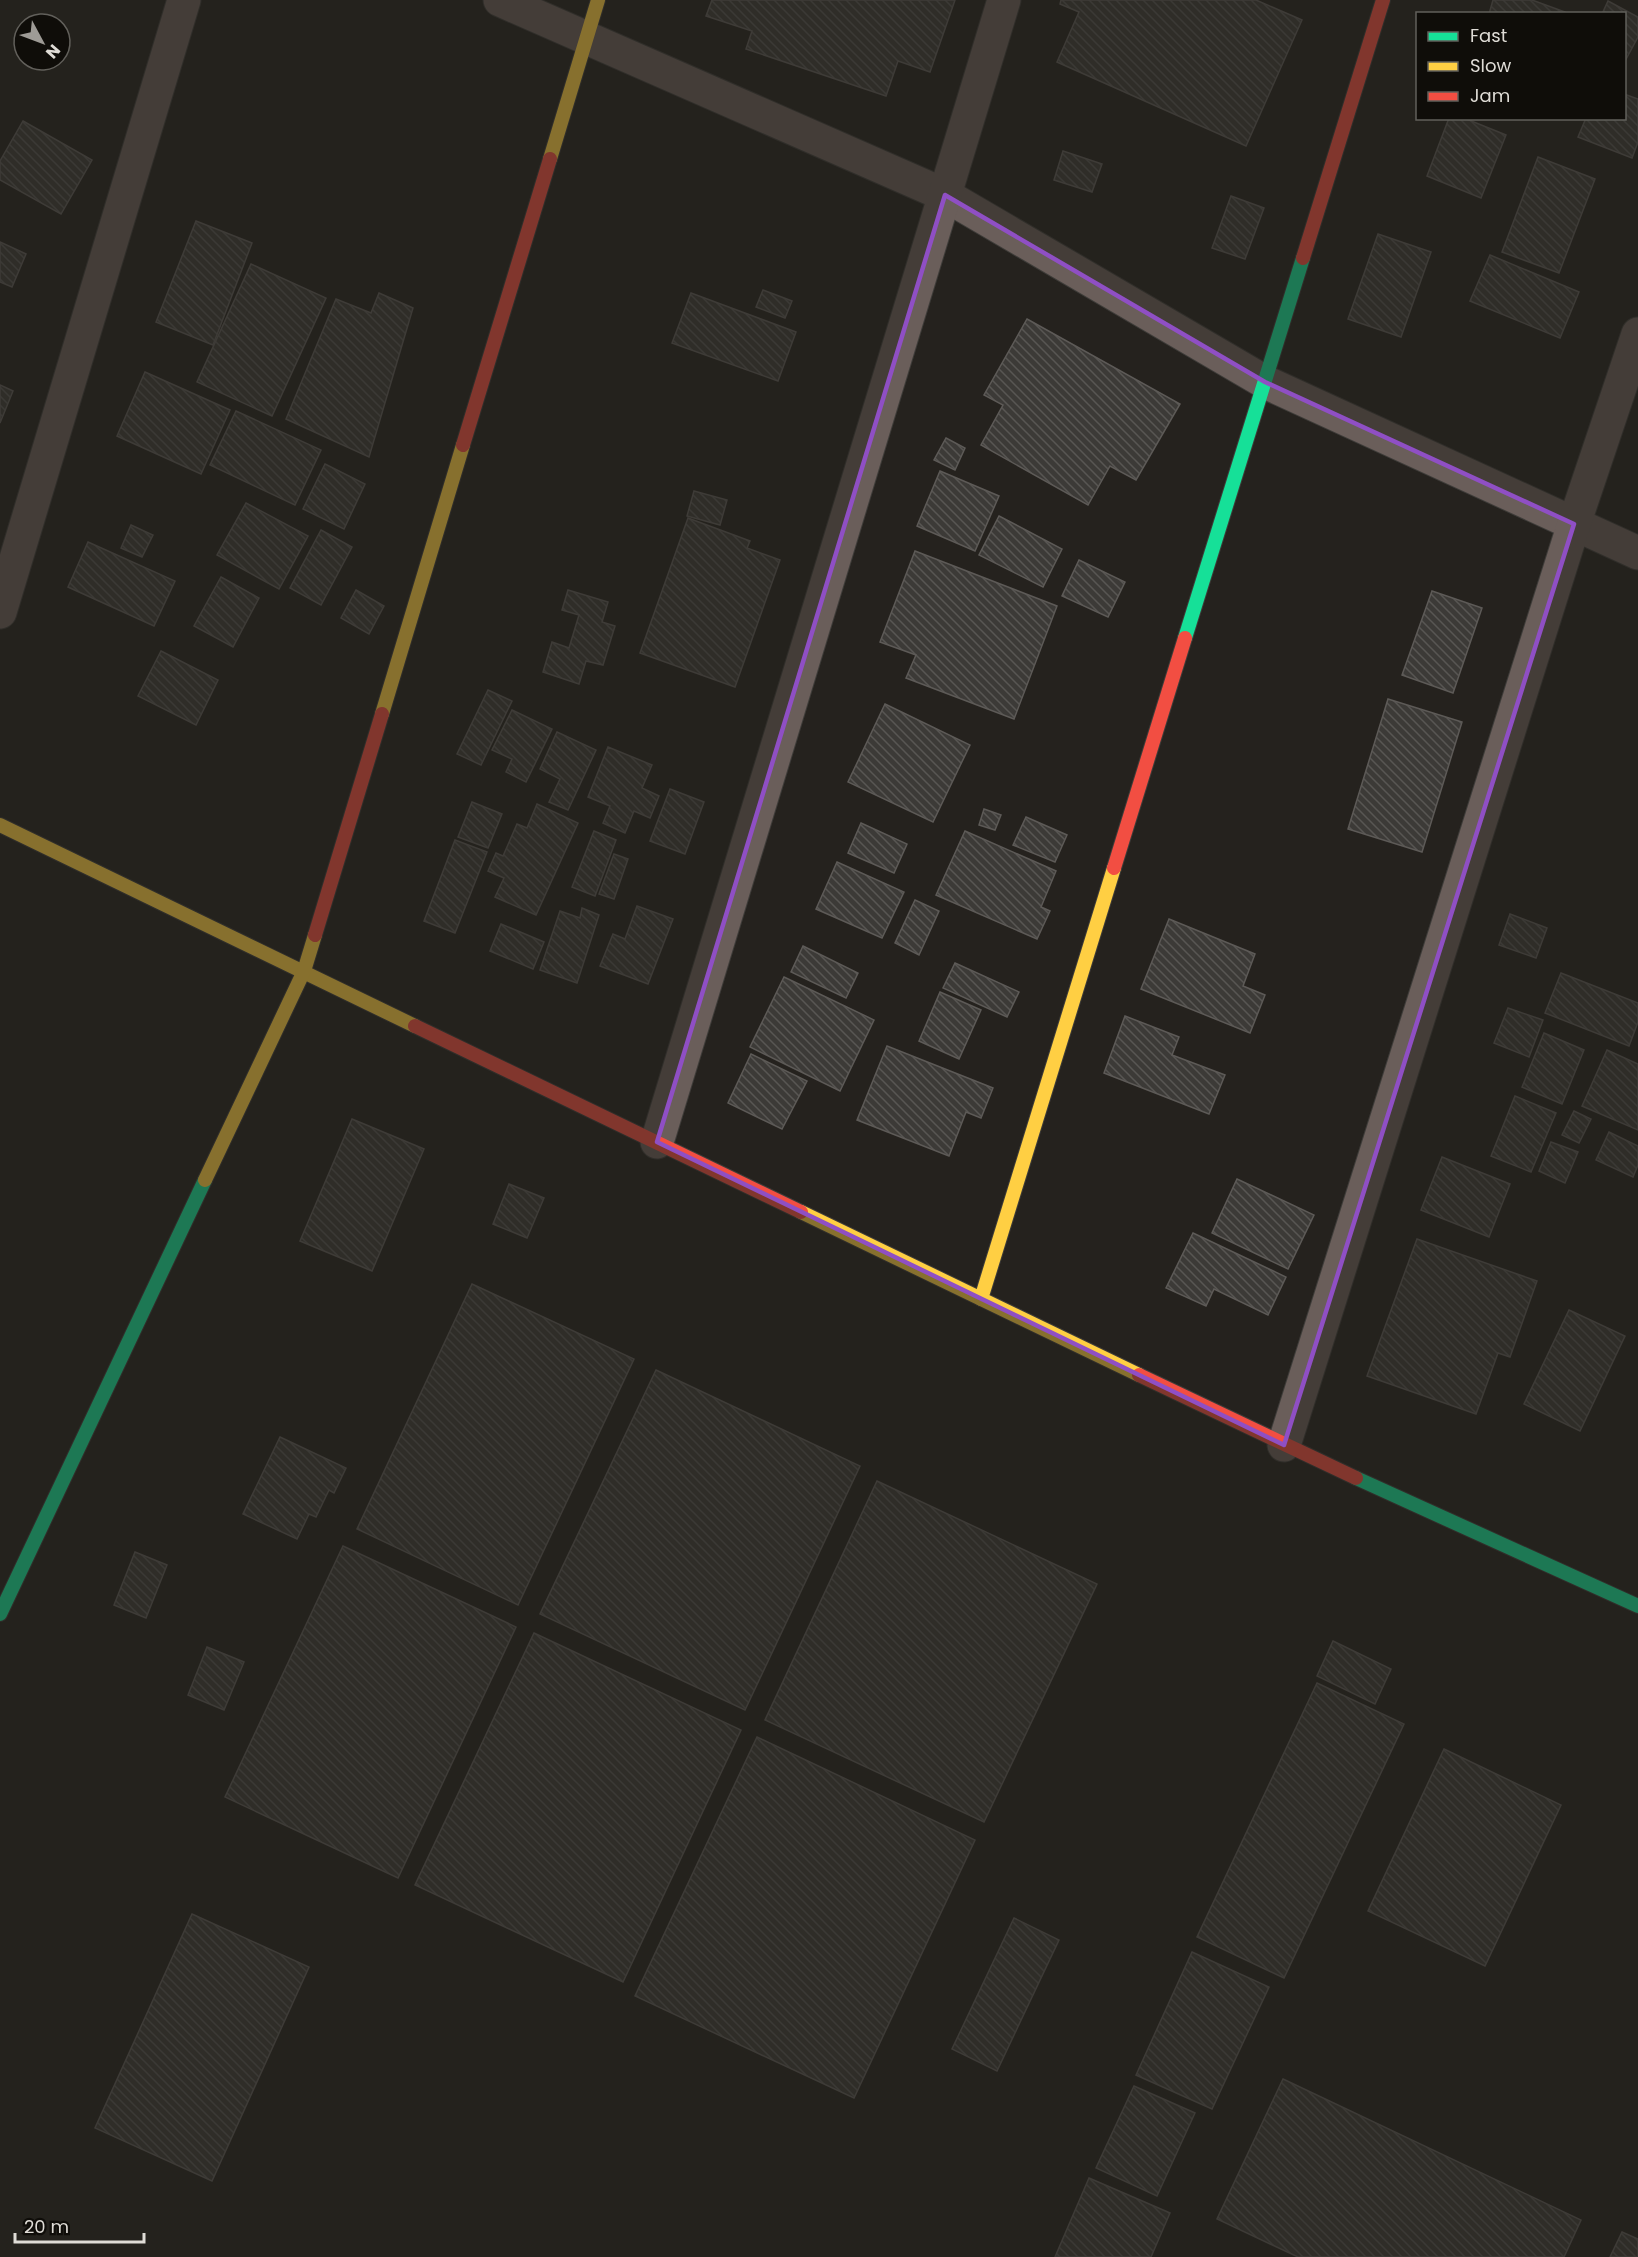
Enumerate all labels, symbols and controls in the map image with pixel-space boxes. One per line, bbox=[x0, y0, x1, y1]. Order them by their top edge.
north arrow bbox=[12, 12, 72, 72]
legend bbox=[1416, 12, 1626, 120]
text: Fast bbox=[1470, 23, 1507, 48]
text: N bbox=[40, 39, 66, 64]
text: Slow bbox=[1470, 53, 1512, 78]
text: Jam bbox=[1470, 83, 1510, 108]
scale bar bbox=[15, 2206, 144, 2244]
text: 20 m bbox=[24, 2214, 69, 2239]

